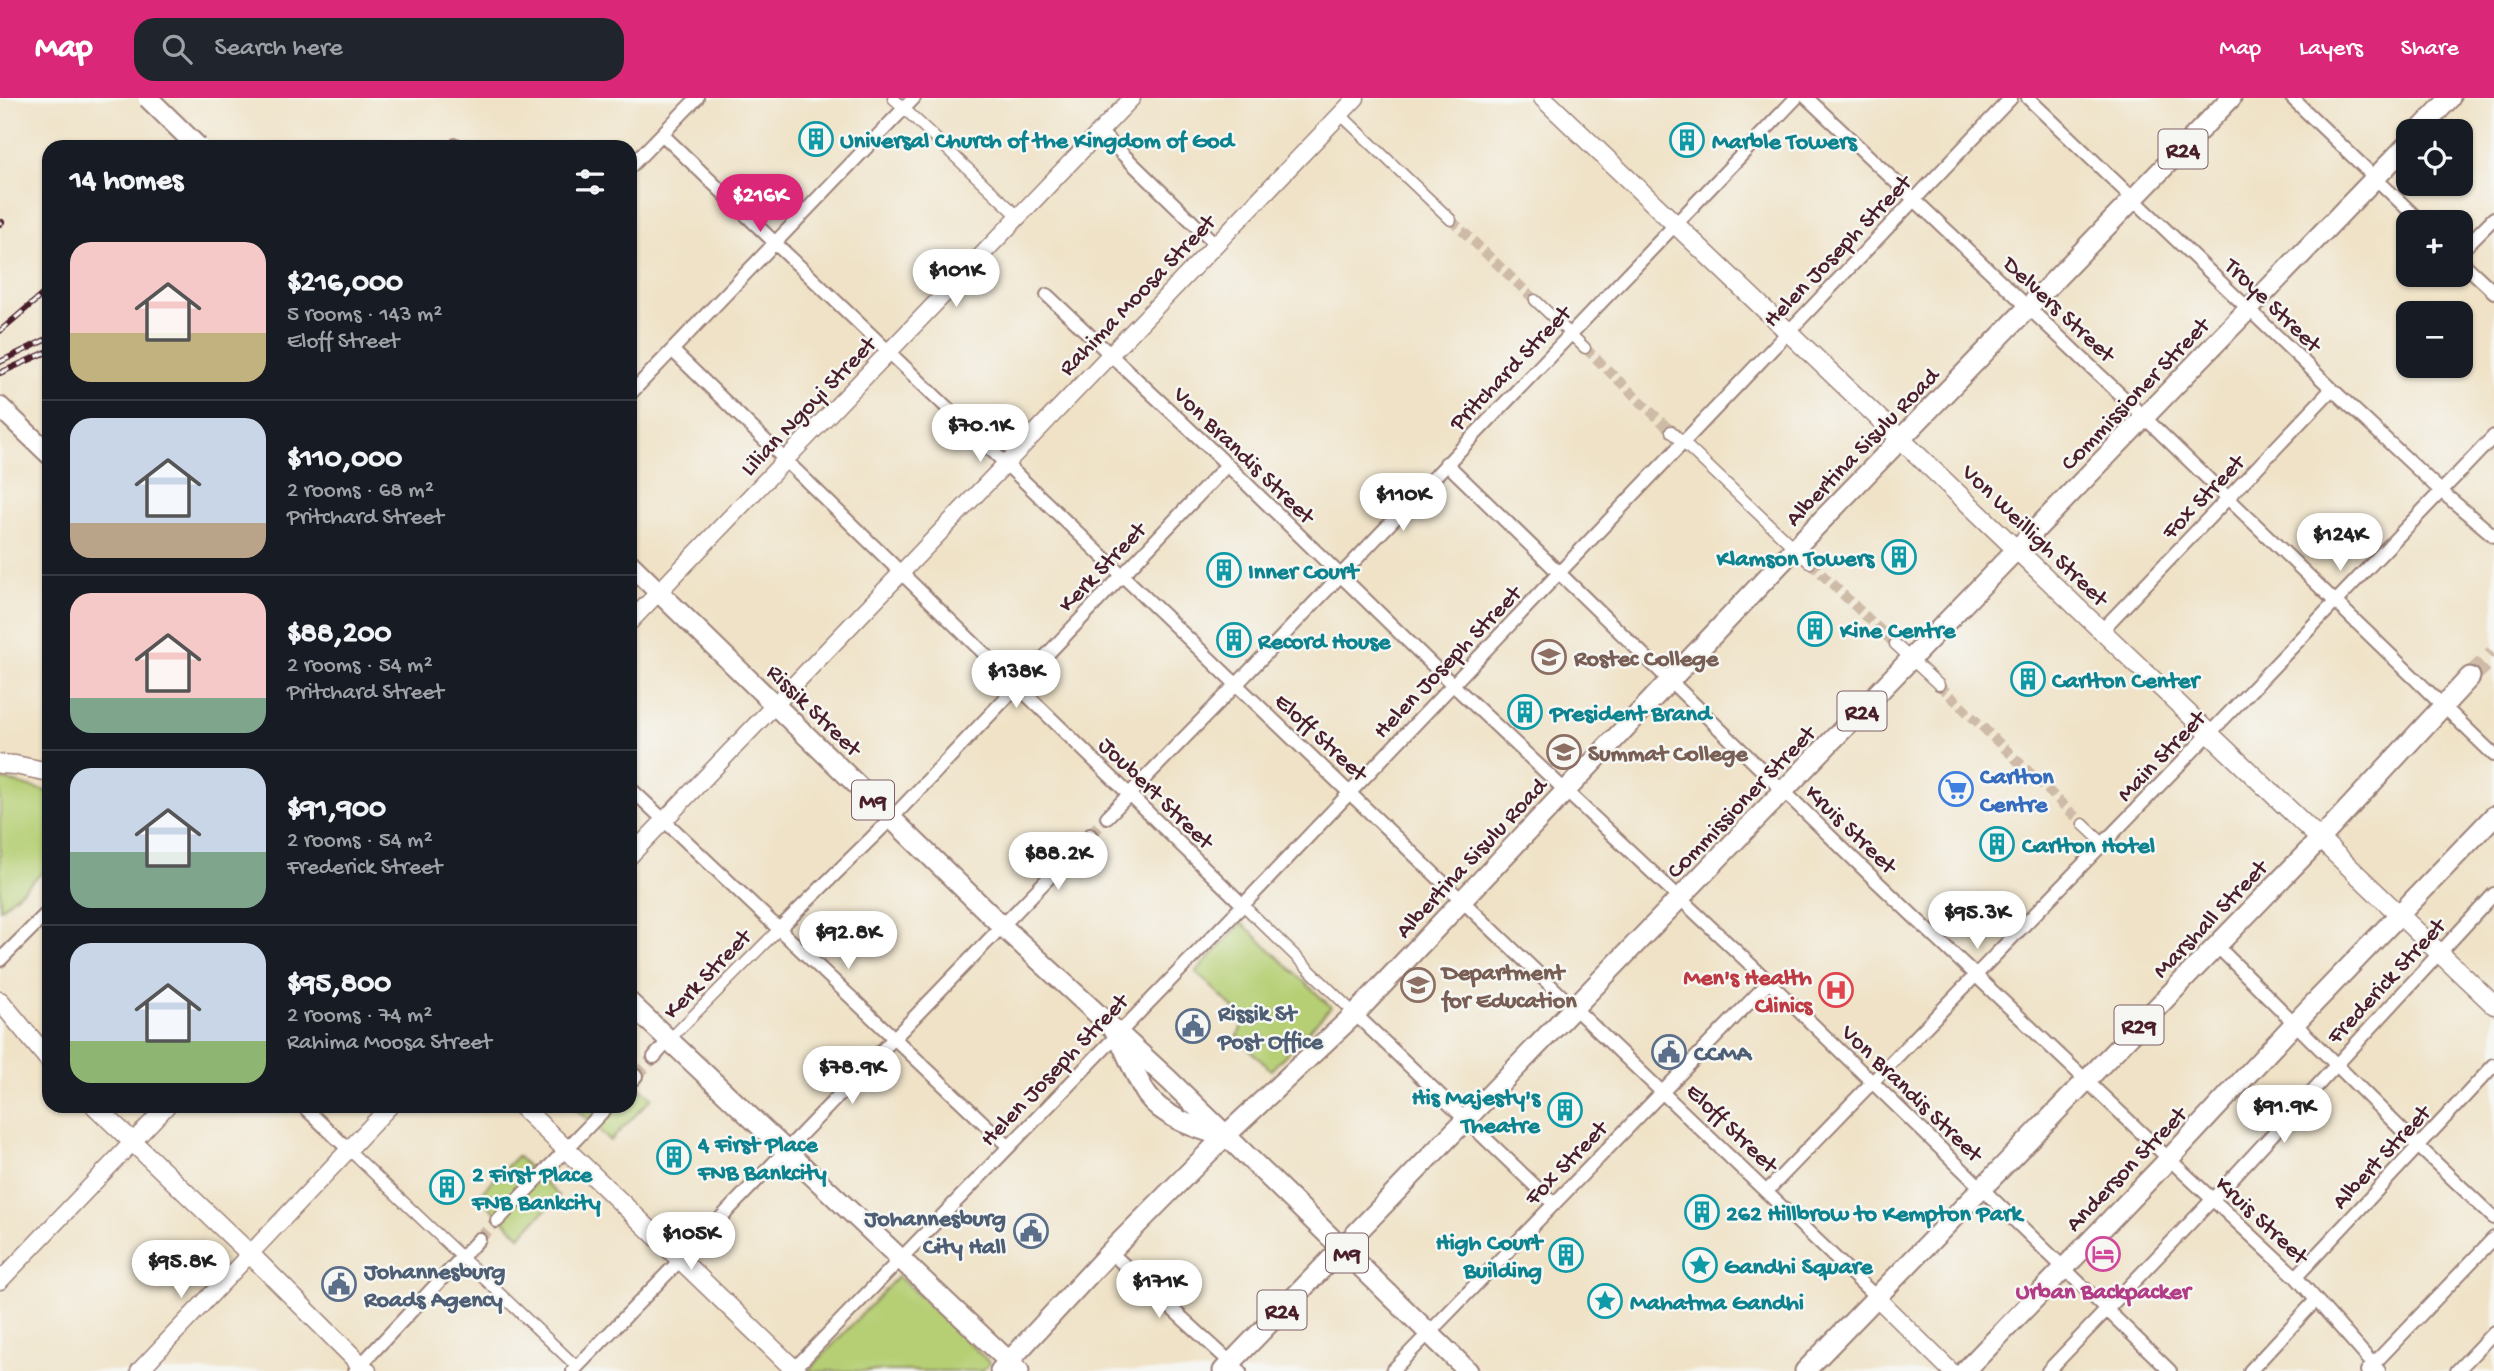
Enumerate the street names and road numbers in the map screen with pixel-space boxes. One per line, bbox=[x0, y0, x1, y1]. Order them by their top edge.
road number: R24 bbox=[2158, 130, 2208, 168]
street label: Helen Joseph Street bbox=[1758, 168, 1921, 335]
street label: Rahima Moosa Street bbox=[1054, 208, 1225, 383]
street label: Delvers Street bbox=[1994, 250, 2122, 372]
street label: Troye Street bbox=[2215, 252, 2328, 362]
street label: Pritchard Street bbox=[1444, 299, 1580, 439]
street label: Commissioner Street bbox=[2056, 311, 2219, 478]
street label: Lilian Ngoyi Street bbox=[735, 330, 885, 483]
street label: Albertina Sisulu Road bbox=[1780, 362, 1948, 534]
street label: Von Brandis Street bbox=[1165, 381, 1321, 533]
street label: Fox Street bbox=[2156, 448, 2254, 548]
street label: Von Weilligh Street bbox=[1953, 458, 2115, 615]
street label: Kerk Street bbox=[1053, 516, 1155, 620]
street label: Helen Joseph Street bbox=[1368, 579, 1531, 746]
street label: Rissik Street bbox=[759, 659, 868, 766]
street label: Eloff Street bbox=[1267, 688, 1374, 791]
road number: R24 bbox=[1838, 692, 1886, 730]
street label: Main Street bbox=[2112, 704, 2215, 809]
street label: Commissioner Street bbox=[1662, 719, 1825, 886]
street label: Joubert Street bbox=[1091, 732, 1220, 858]
street label: Albertina Sisulu Road bbox=[1391, 771, 1556, 946]
road number: M9 bbox=[852, 780, 894, 820]
street label: Kruis Street bbox=[1798, 780, 1903, 883]
street label: Marshall Street bbox=[2148, 853, 2277, 986]
street label: Frederick Street bbox=[2321, 912, 2455, 1052]
street label: Kerk Street bbox=[658, 923, 760, 1027]
street label: Helen Joseph Street bbox=[975, 987, 1138, 1154]
road number: R29 bbox=[2114, 1006, 2164, 1044]
street label: Von Brandis Street bbox=[1833, 1019, 1989, 1171]
street label: Eloff Street bbox=[1678, 1078, 1784, 1182]
street label: Albert Street bbox=[2327, 1098, 2440, 1217]
street label: Anderson Street bbox=[2061, 1100, 2196, 1239]
street label: Fox Street bbox=[1519, 1114, 1617, 1214]
street label: Kruis Street bbox=[2208, 1171, 2315, 1273]
road number: M9 bbox=[1326, 1234, 1368, 1272]
road number: R24 bbox=[1258, 1290, 1306, 1330]

